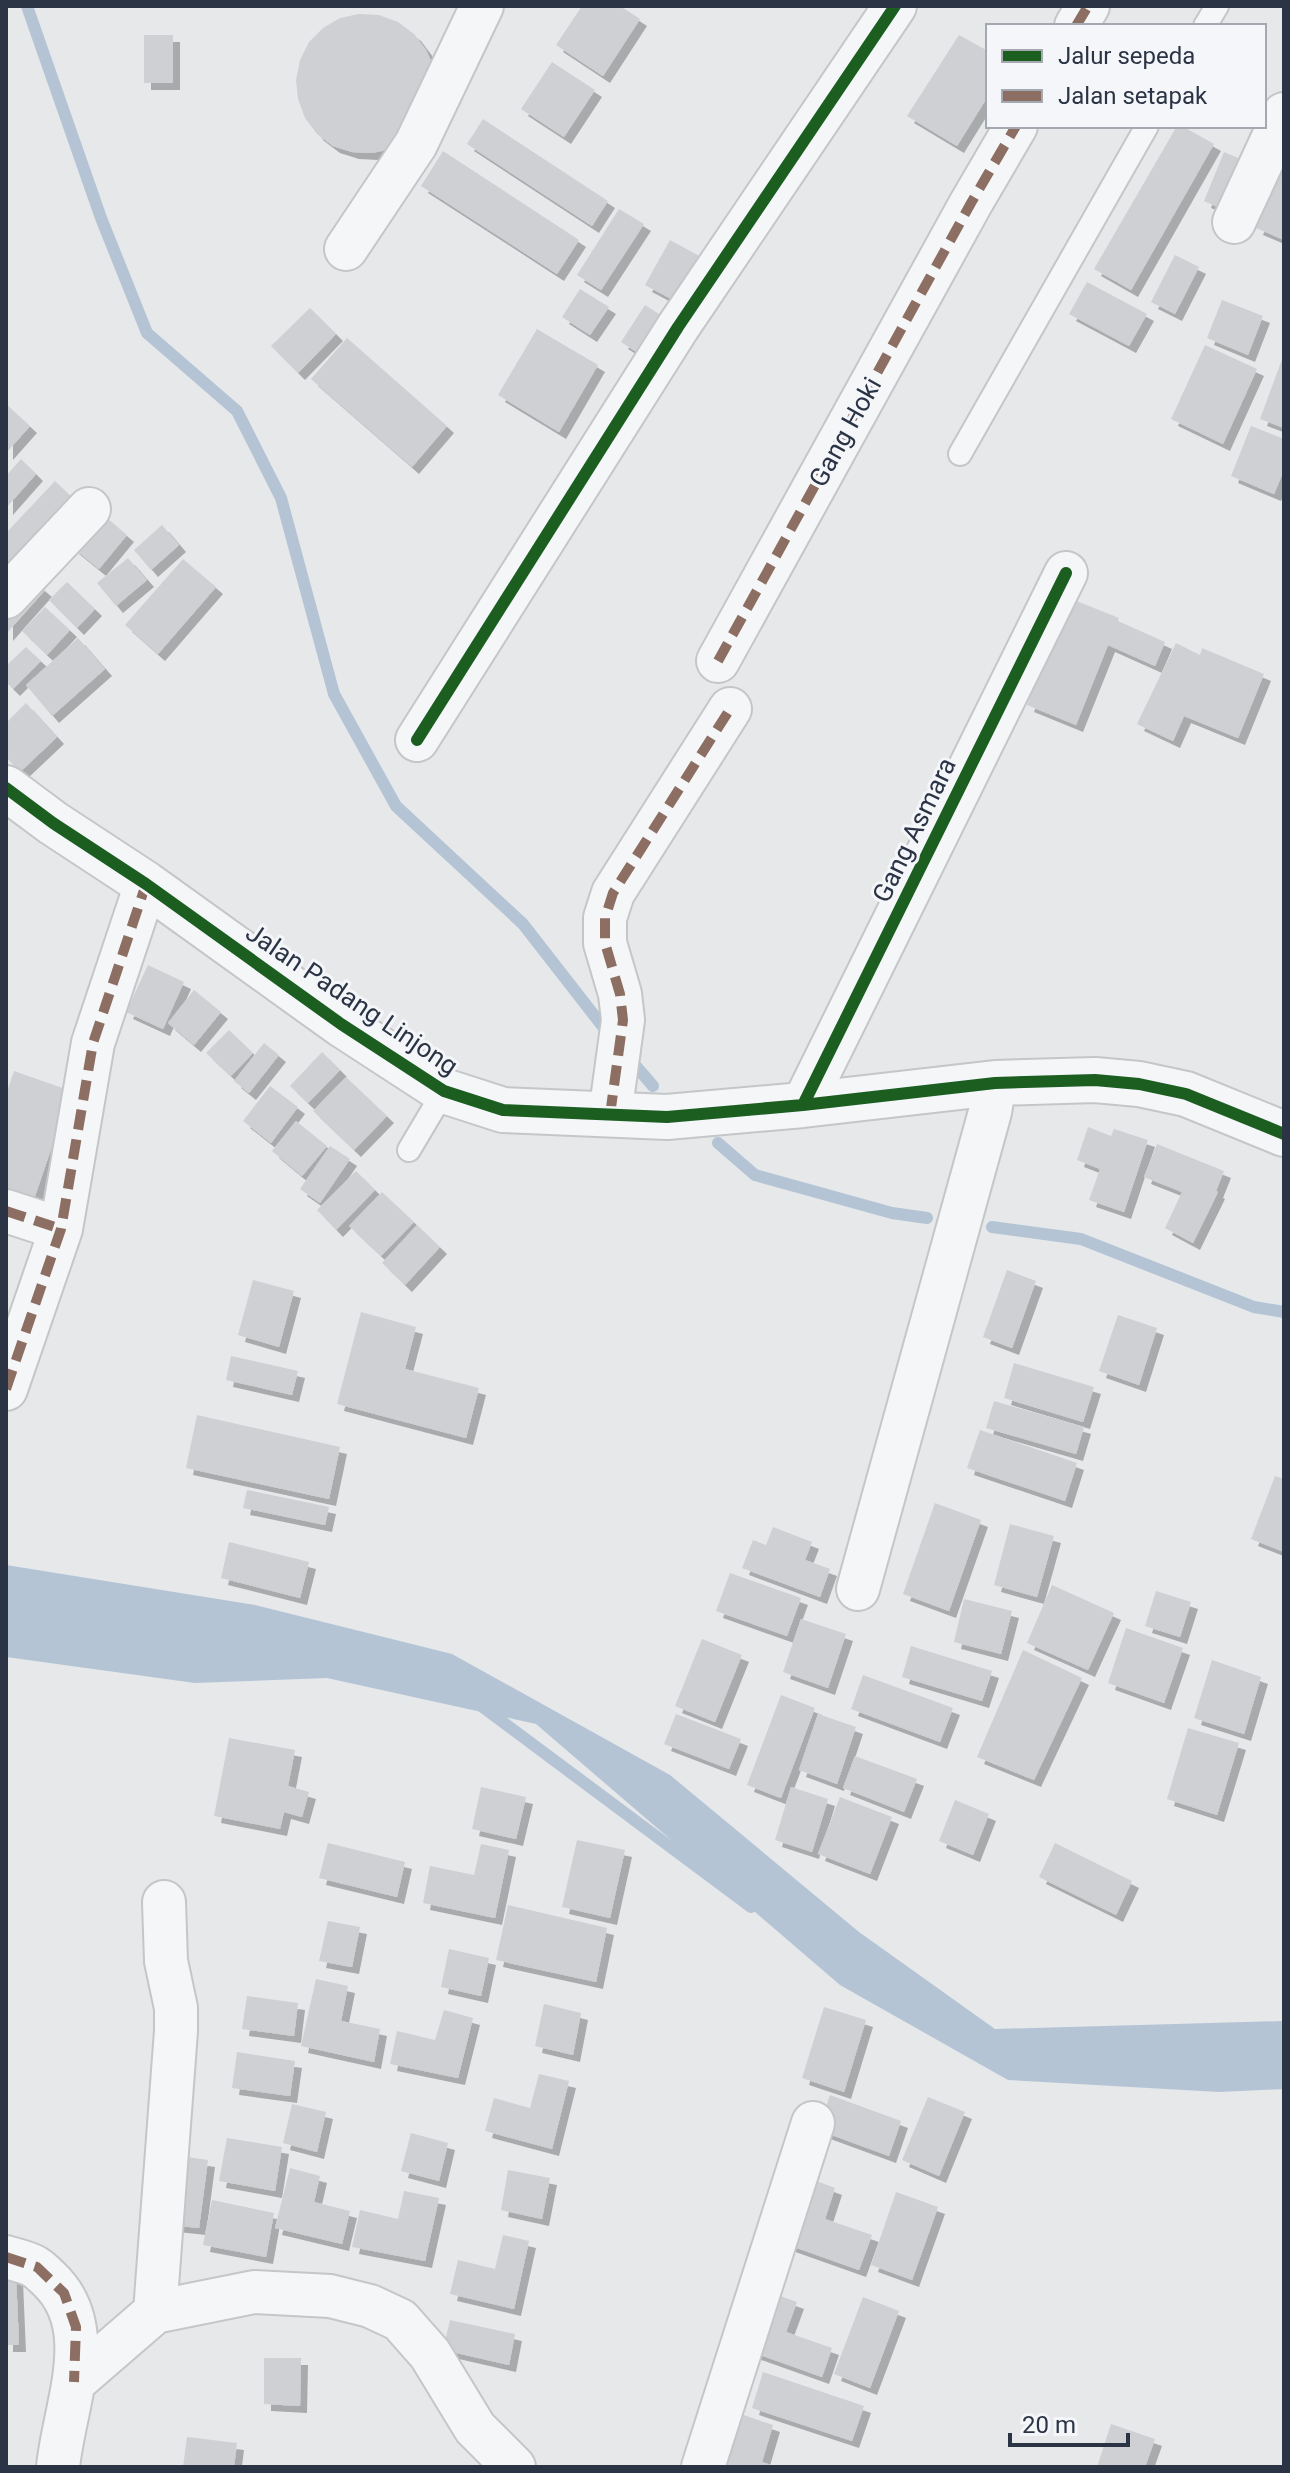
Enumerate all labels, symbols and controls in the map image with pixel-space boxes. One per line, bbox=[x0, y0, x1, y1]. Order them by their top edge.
legend bbox=[986, 24, 1266, 128]
text: Jalur sepeda bbox=[1058, 42, 1195, 70]
text: Jalan setapak bbox=[1058, 82, 1208, 110]
street label: Gang Hoki bbox=[803, 372, 887, 492]
street label: Gang Asmara bbox=[866, 753, 962, 907]
street label: Jalan Padang Linjong bbox=[240, 917, 464, 1081]
scale bar bbox=[1010, 2397, 1128, 2447]
text: 20 m bbox=[1022, 2411, 1076, 2439]

